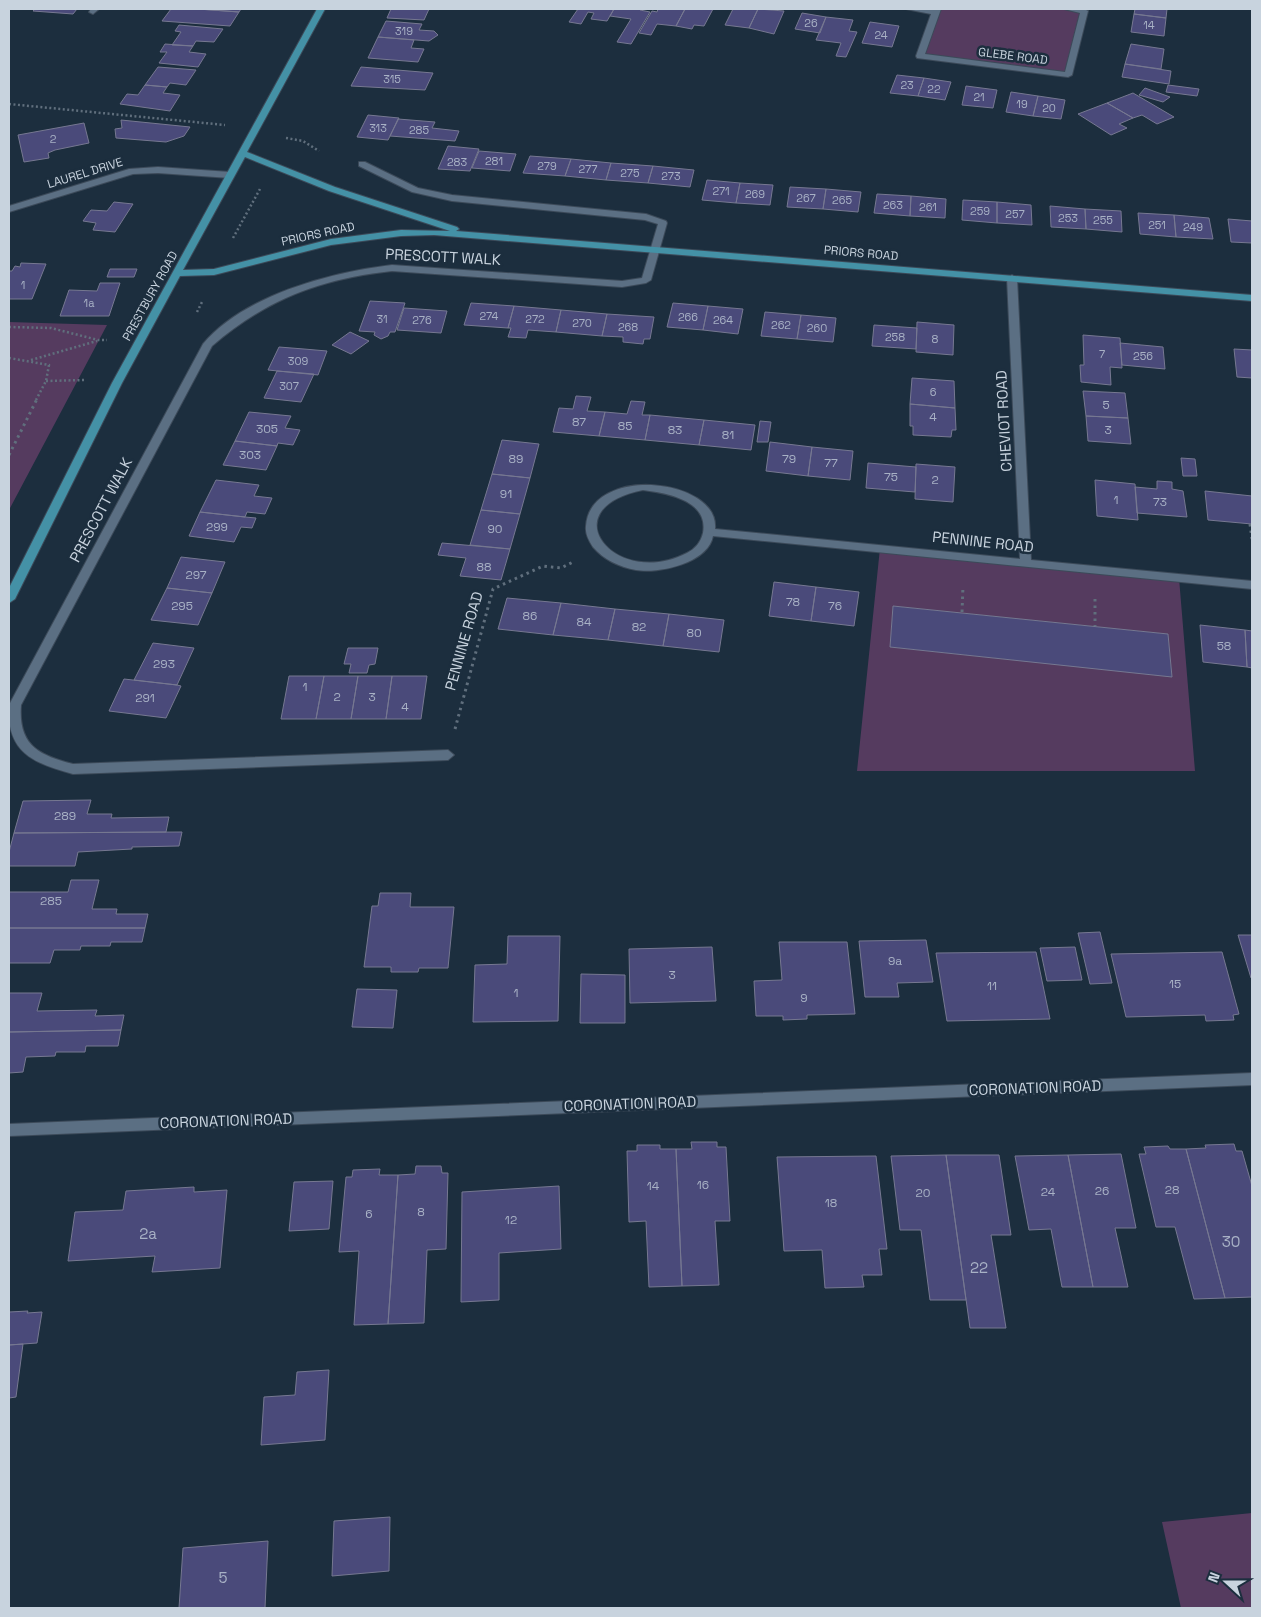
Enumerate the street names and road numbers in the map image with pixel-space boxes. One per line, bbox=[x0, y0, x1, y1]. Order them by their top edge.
street label: GLEBE ROAD bbox=[977, 44, 1049, 68]
street label: LAUREL DRIVE bbox=[45, 154, 125, 192]
street label: PRIORS ROAD bbox=[280, 218, 356, 250]
street label: PRIORS ROAD bbox=[823, 242, 899, 264]
street label: PRESCOTT WALK bbox=[385, 244, 501, 269]
street label: PRESTBURY ROAD bbox=[119, 248, 181, 344]
street label: CHEVIOT ROAD bbox=[991, 370, 1016, 472]
street label: PRESCOTT WALK bbox=[65, 454, 136, 565]
street label: PENNINE ROAD bbox=[931, 527, 1035, 556]
street label: PENNINE ROAD bbox=[440, 589, 487, 693]
street label: CORONATION ROAD bbox=[968, 1076, 1102, 1099]
street label: CORONATION ROAD bbox=[563, 1092, 697, 1115]
street label: CORONATION ROAD bbox=[159, 1109, 293, 1132]

